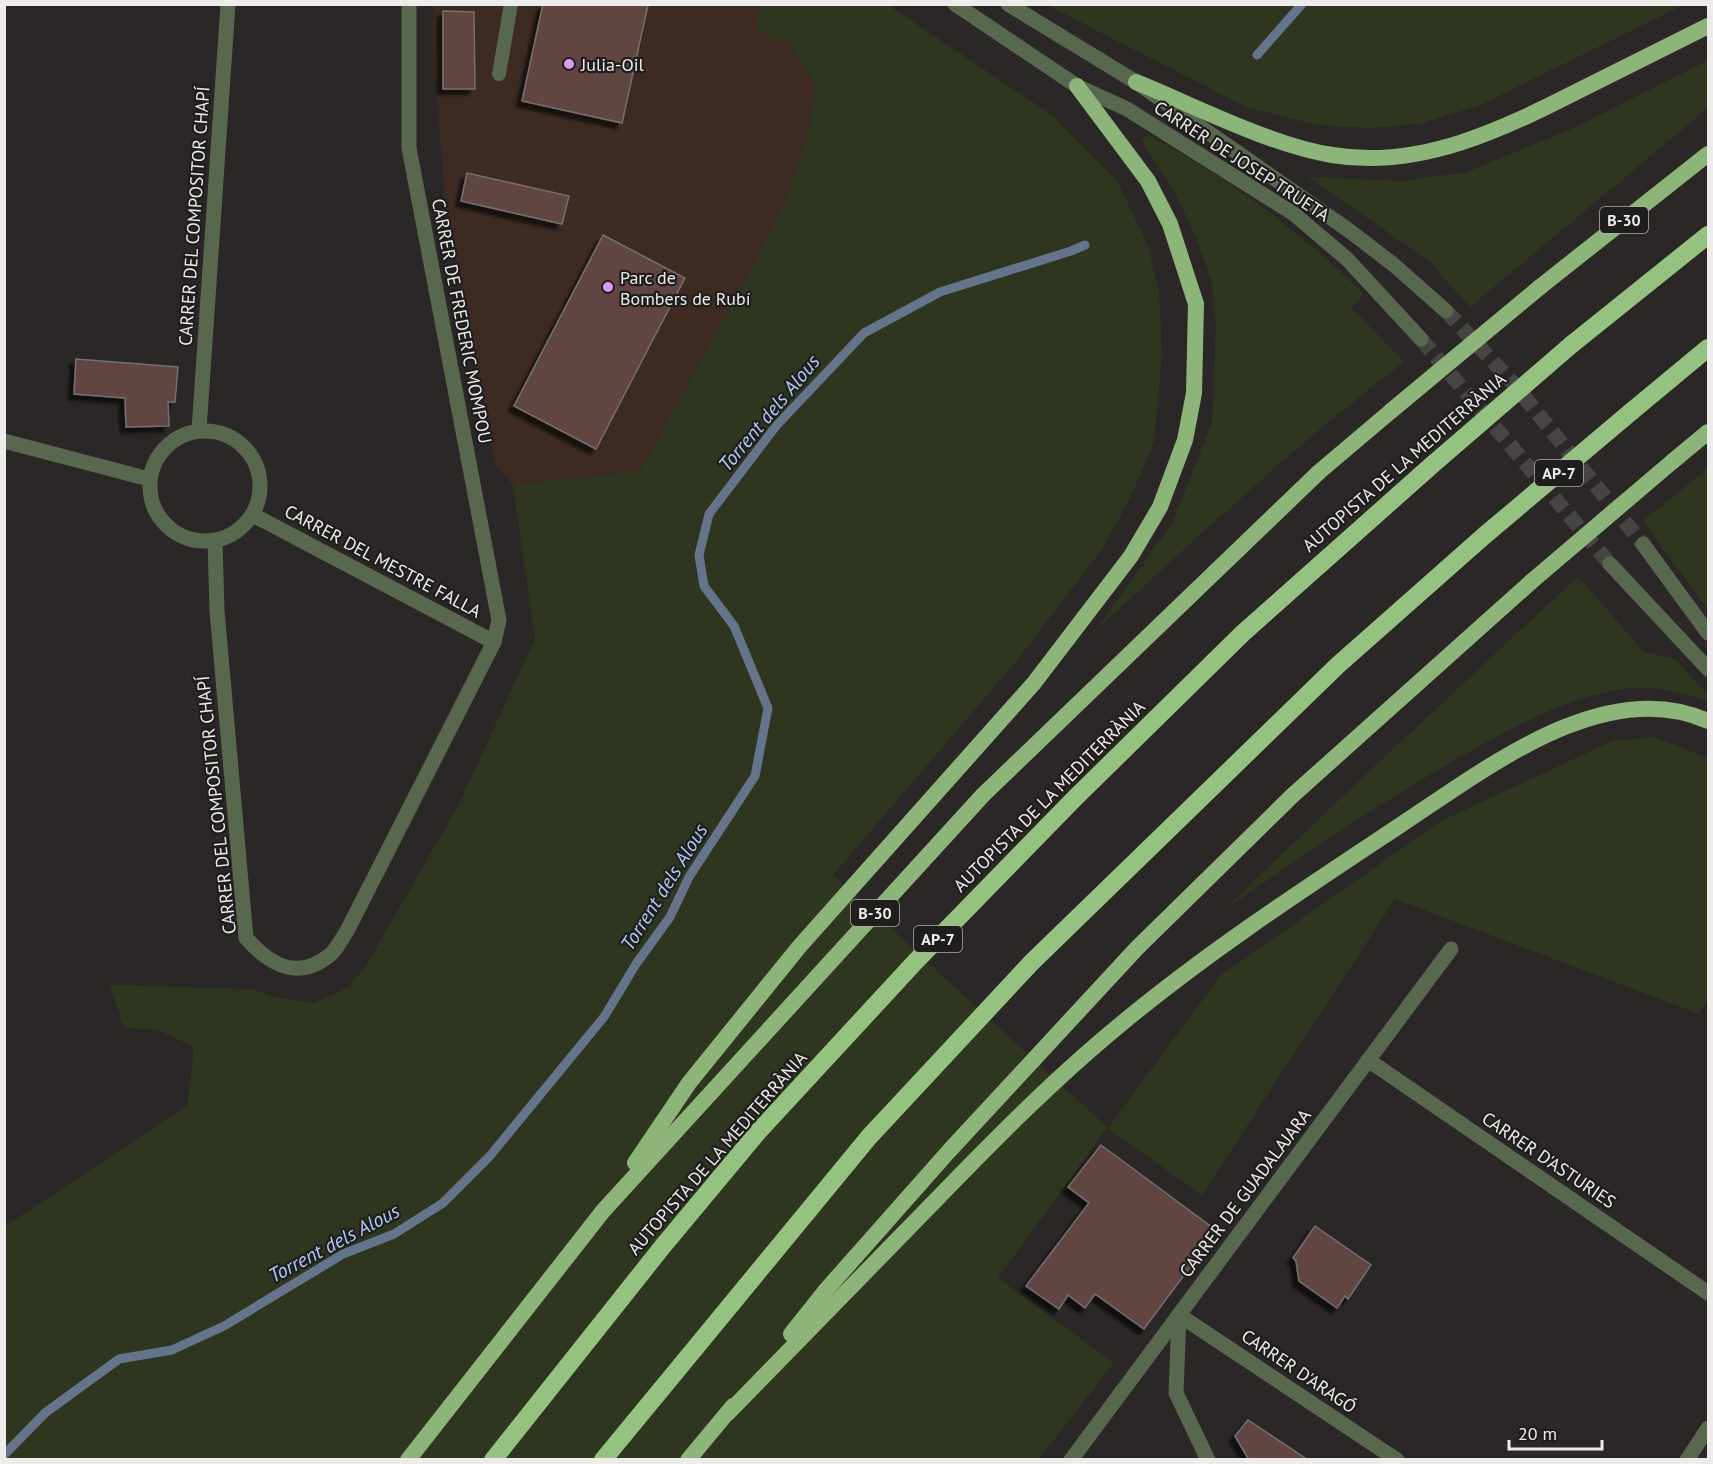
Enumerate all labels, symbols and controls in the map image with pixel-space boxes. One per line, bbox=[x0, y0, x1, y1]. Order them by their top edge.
place label: Julia-Oil bbox=[580, 53, 645, 76]
marker: Julia-Oil bbox=[562, 57, 576, 71]
street label: CARRER DEL COMPOSITOR CHAPÍ bbox=[173, 85, 215, 347]
street label: CARRER DE JOSEP TRUETA bbox=[1150, 96, 1335, 227]
street label: CARRER DE FREDERIC MOMPOU bbox=[427, 197, 497, 445]
road number: B-30 bbox=[1600, 207, 1648, 233]
place label: Parc de Bombers de Rubí bbox=[620, 266, 751, 310]
marker: Parc de Bombers de Rubí bbox=[601, 280, 615, 294]
water label: Torrent dels Alous bbox=[712, 349, 826, 477]
street label: AUTOPISTA DE LA MEDITERRÀNIA bbox=[1298, 367, 1511, 557]
road number: AP-7 bbox=[1535, 460, 1583, 486]
street label: CARRER DEL MESTRE FALLA bbox=[281, 499, 486, 623]
street label: CARRER DEL COMPOSITOR CHAPÍ bbox=[191, 674, 241, 936]
street label: AUTOPISTA DE LA MEDITERRÀNIA bbox=[948, 695, 1150, 897]
water label: Torrent dels Alous bbox=[615, 819, 713, 955]
road number: B-30 bbox=[851, 900, 899, 926]
road number: AP-7 bbox=[914, 926, 962, 952]
street label: AUTOPISTA DE LA MEDITERRÀNIA bbox=[622, 1046, 812, 1259]
street label: CARRER DE GUADALAJARA bbox=[1174, 1104, 1316, 1282]
street label: CARRER D'ASTURIES bbox=[1478, 1107, 1620, 1213]
water label: Torrent dels Alous bbox=[264, 1197, 404, 1289]
street label: CARRER D'ARAGÓ bbox=[1237, 1324, 1361, 1418]
scale bar bbox=[1509, 1413, 1602, 1451]
text: 20 m bbox=[1518, 1422, 1557, 1445]

